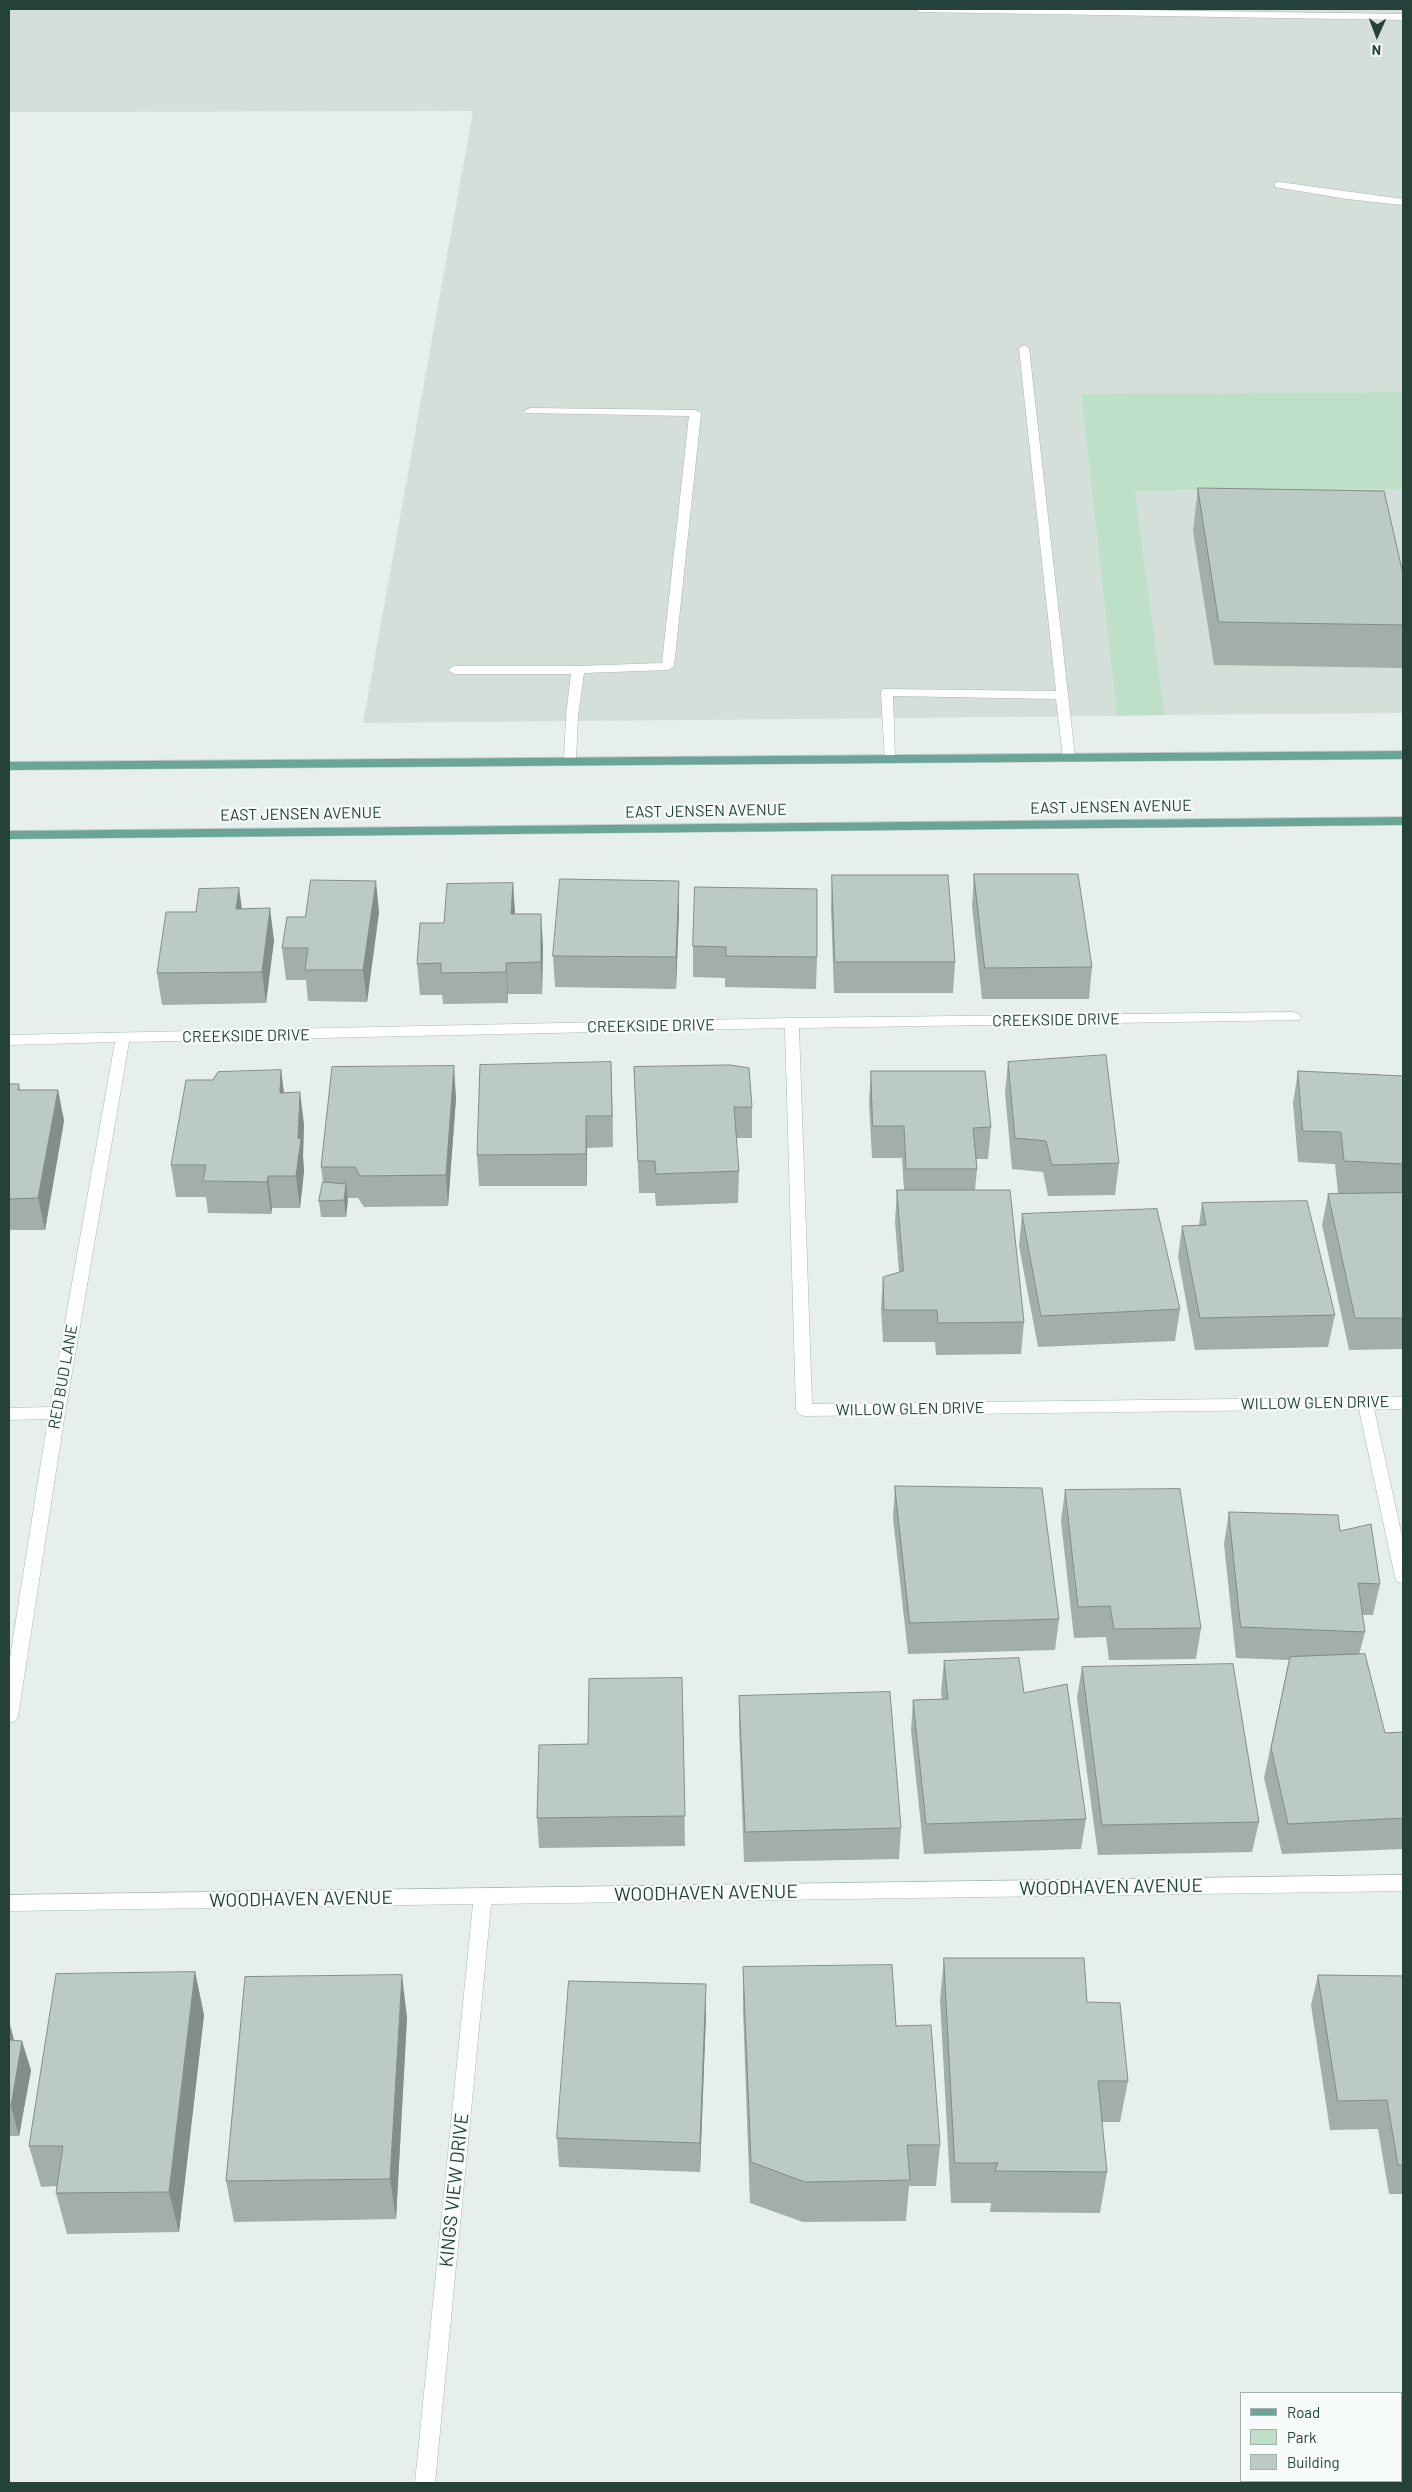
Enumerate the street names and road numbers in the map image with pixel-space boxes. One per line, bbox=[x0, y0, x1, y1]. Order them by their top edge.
street label: EAST JENSEN AVENUE bbox=[1030, 796, 1192, 818]
street label: EAST JENSEN AVENUE bbox=[625, 800, 787, 822]
street label: EAST JENSEN AVENUE bbox=[220, 803, 382, 825]
street label: CREEKSIDE DRIVE bbox=[992, 1009, 1120, 1031]
street label: CREEKSIDE DRIVE bbox=[587, 1015, 715, 1037]
street label: CREEKSIDE DRIVE bbox=[182, 1025, 310, 1047]
street label: RED BUD LANE bbox=[44, 1323, 82, 1431]
street label: WILLOW GLEN DRIVE bbox=[1240, 1392, 1390, 1414]
street label: WILLOW GLEN DRIVE bbox=[835, 1398, 985, 1420]
street label: WOODHAVEN AVENUE bbox=[1019, 1874, 1203, 1900]
street label: WOODHAVEN AVENUE bbox=[614, 1880, 798, 1906]
street label: WOODHAVEN AVENUE bbox=[209, 1886, 393, 1912]
street label: KINGS VIEW DRIVE bbox=[435, 2112, 473, 2268]

